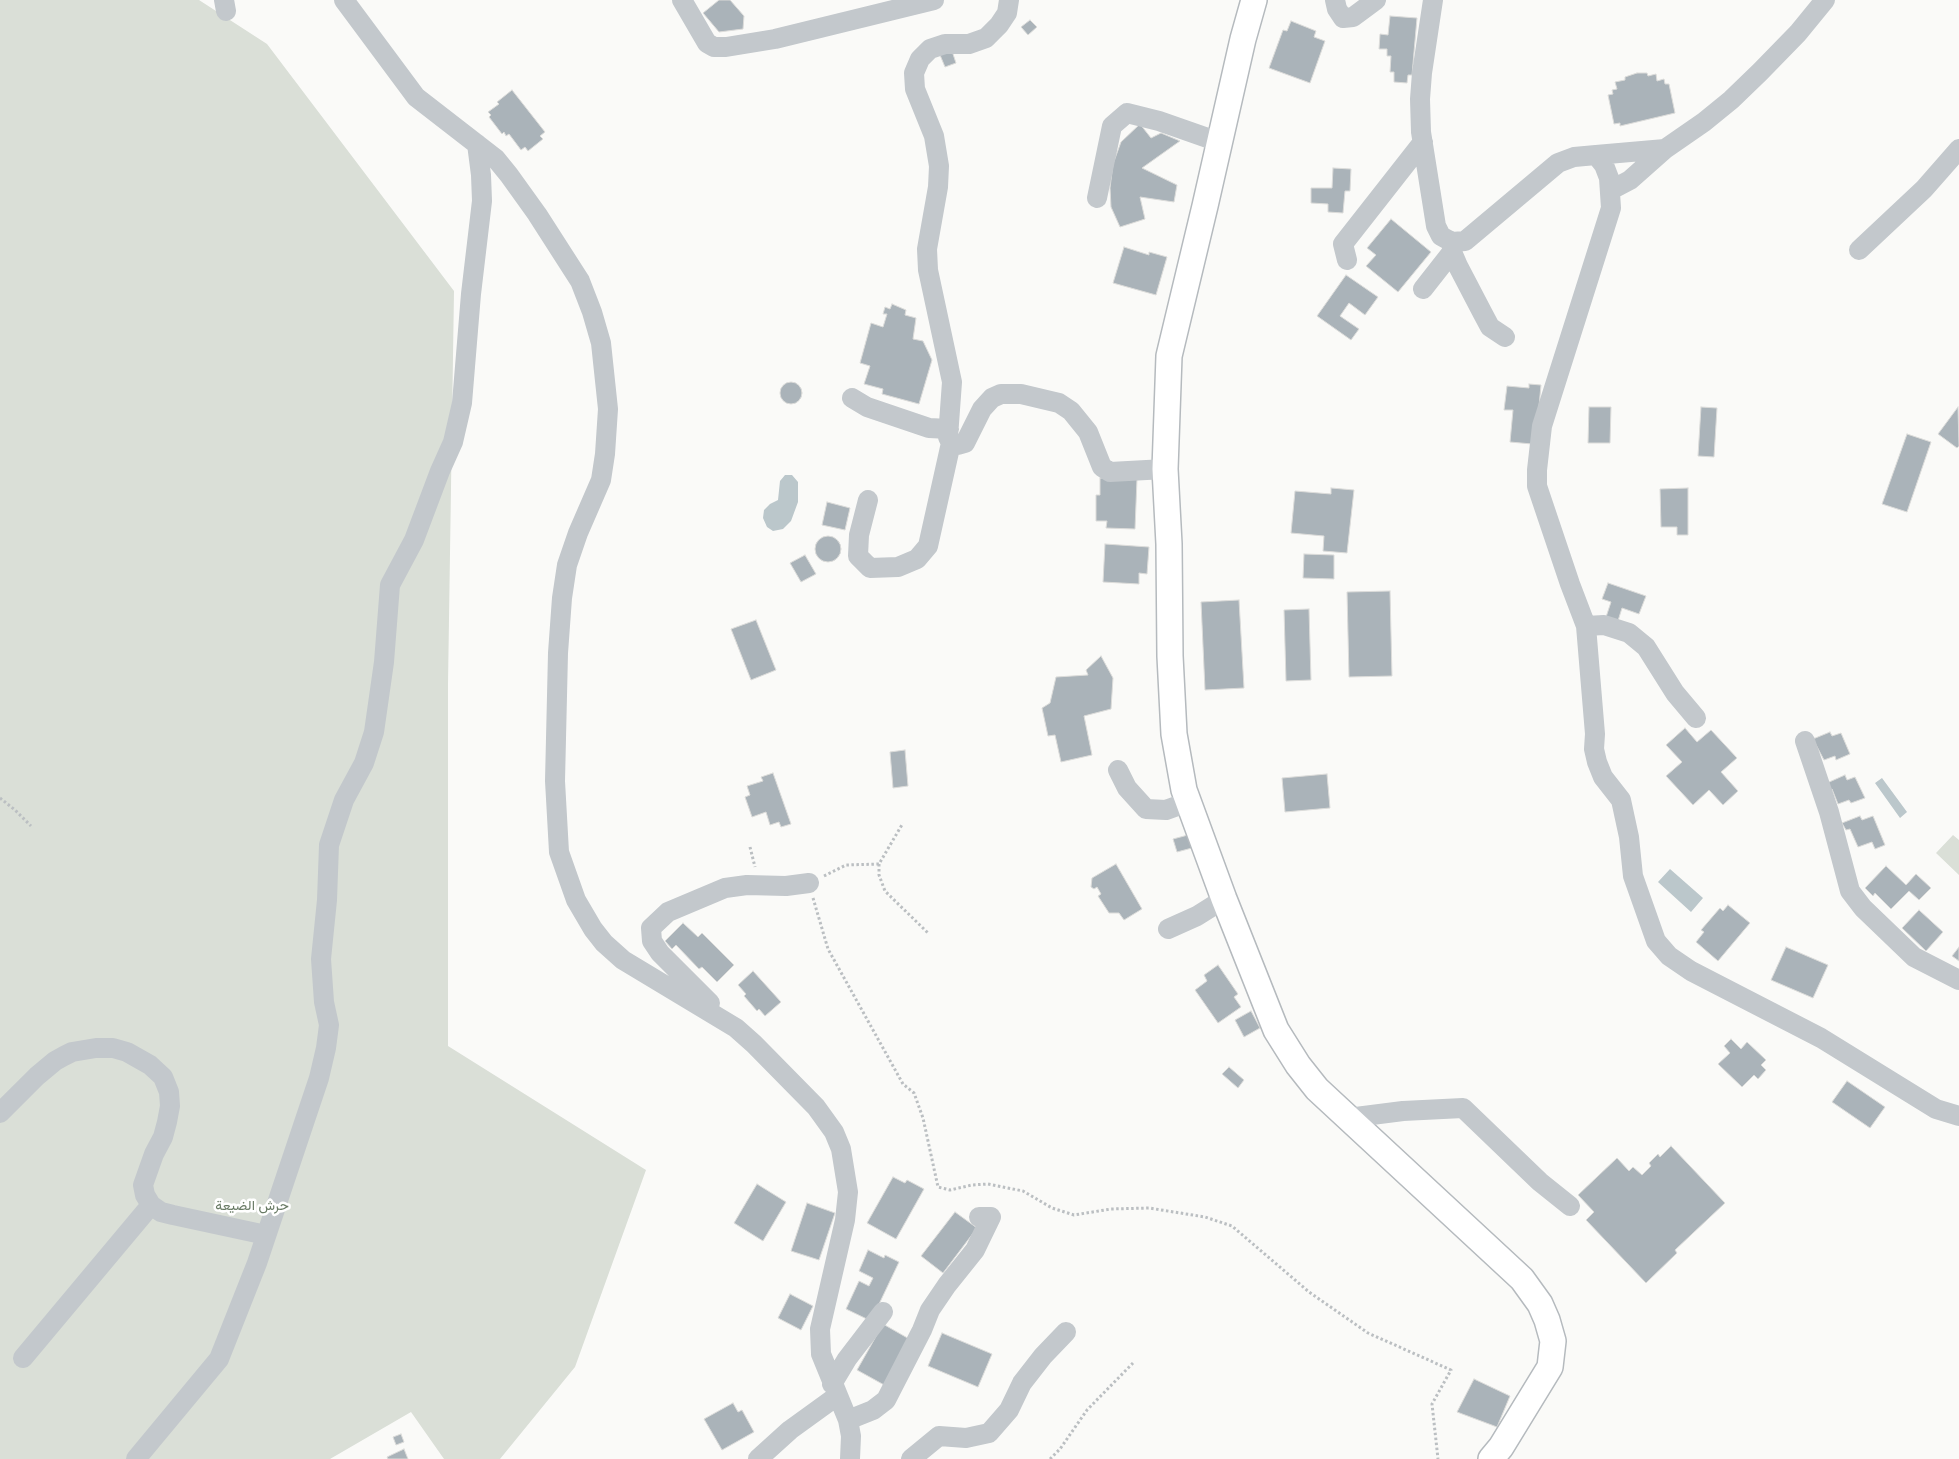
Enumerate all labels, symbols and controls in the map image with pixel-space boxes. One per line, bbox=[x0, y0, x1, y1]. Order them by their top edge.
park label: حرش الضيعة bbox=[215, 1198, 289, 1214]

